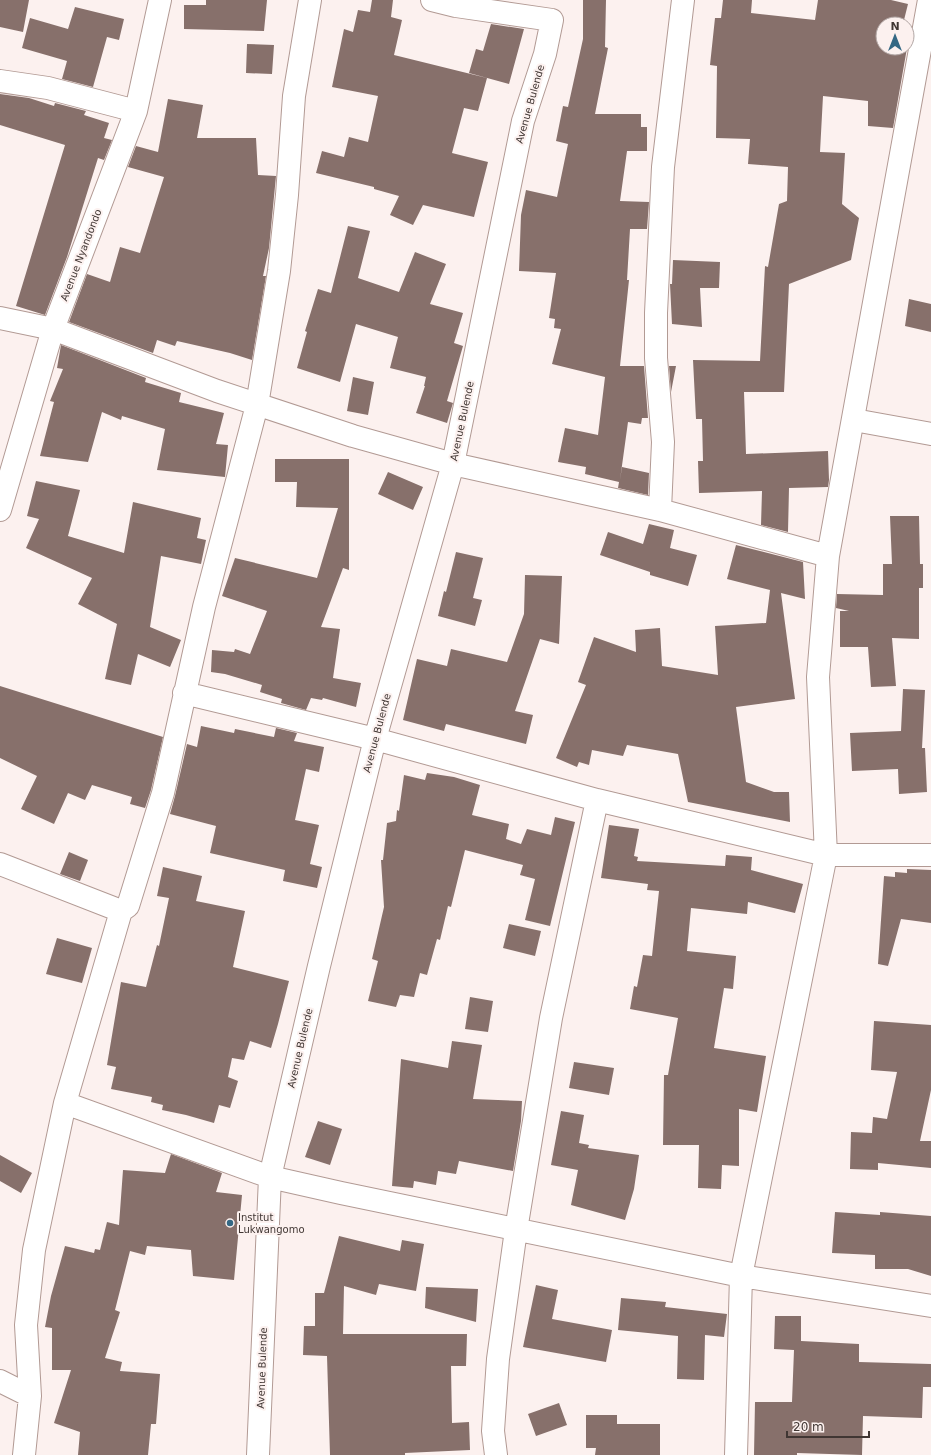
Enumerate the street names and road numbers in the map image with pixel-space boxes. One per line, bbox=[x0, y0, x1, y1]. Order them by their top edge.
street label: Avenue Bulende bbox=[514, 63, 546, 145]
street label: Avenue Nyandondo bbox=[58, 208, 104, 302]
street label: Avenue Bulende bbox=[448, 380, 476, 462]
street label: Avenue Bulende bbox=[361, 692, 393, 774]
street label: Avenue Bulende bbox=[285, 1007, 315, 1089]
street label: Avenue Bulende bbox=[255, 1327, 269, 1409]

